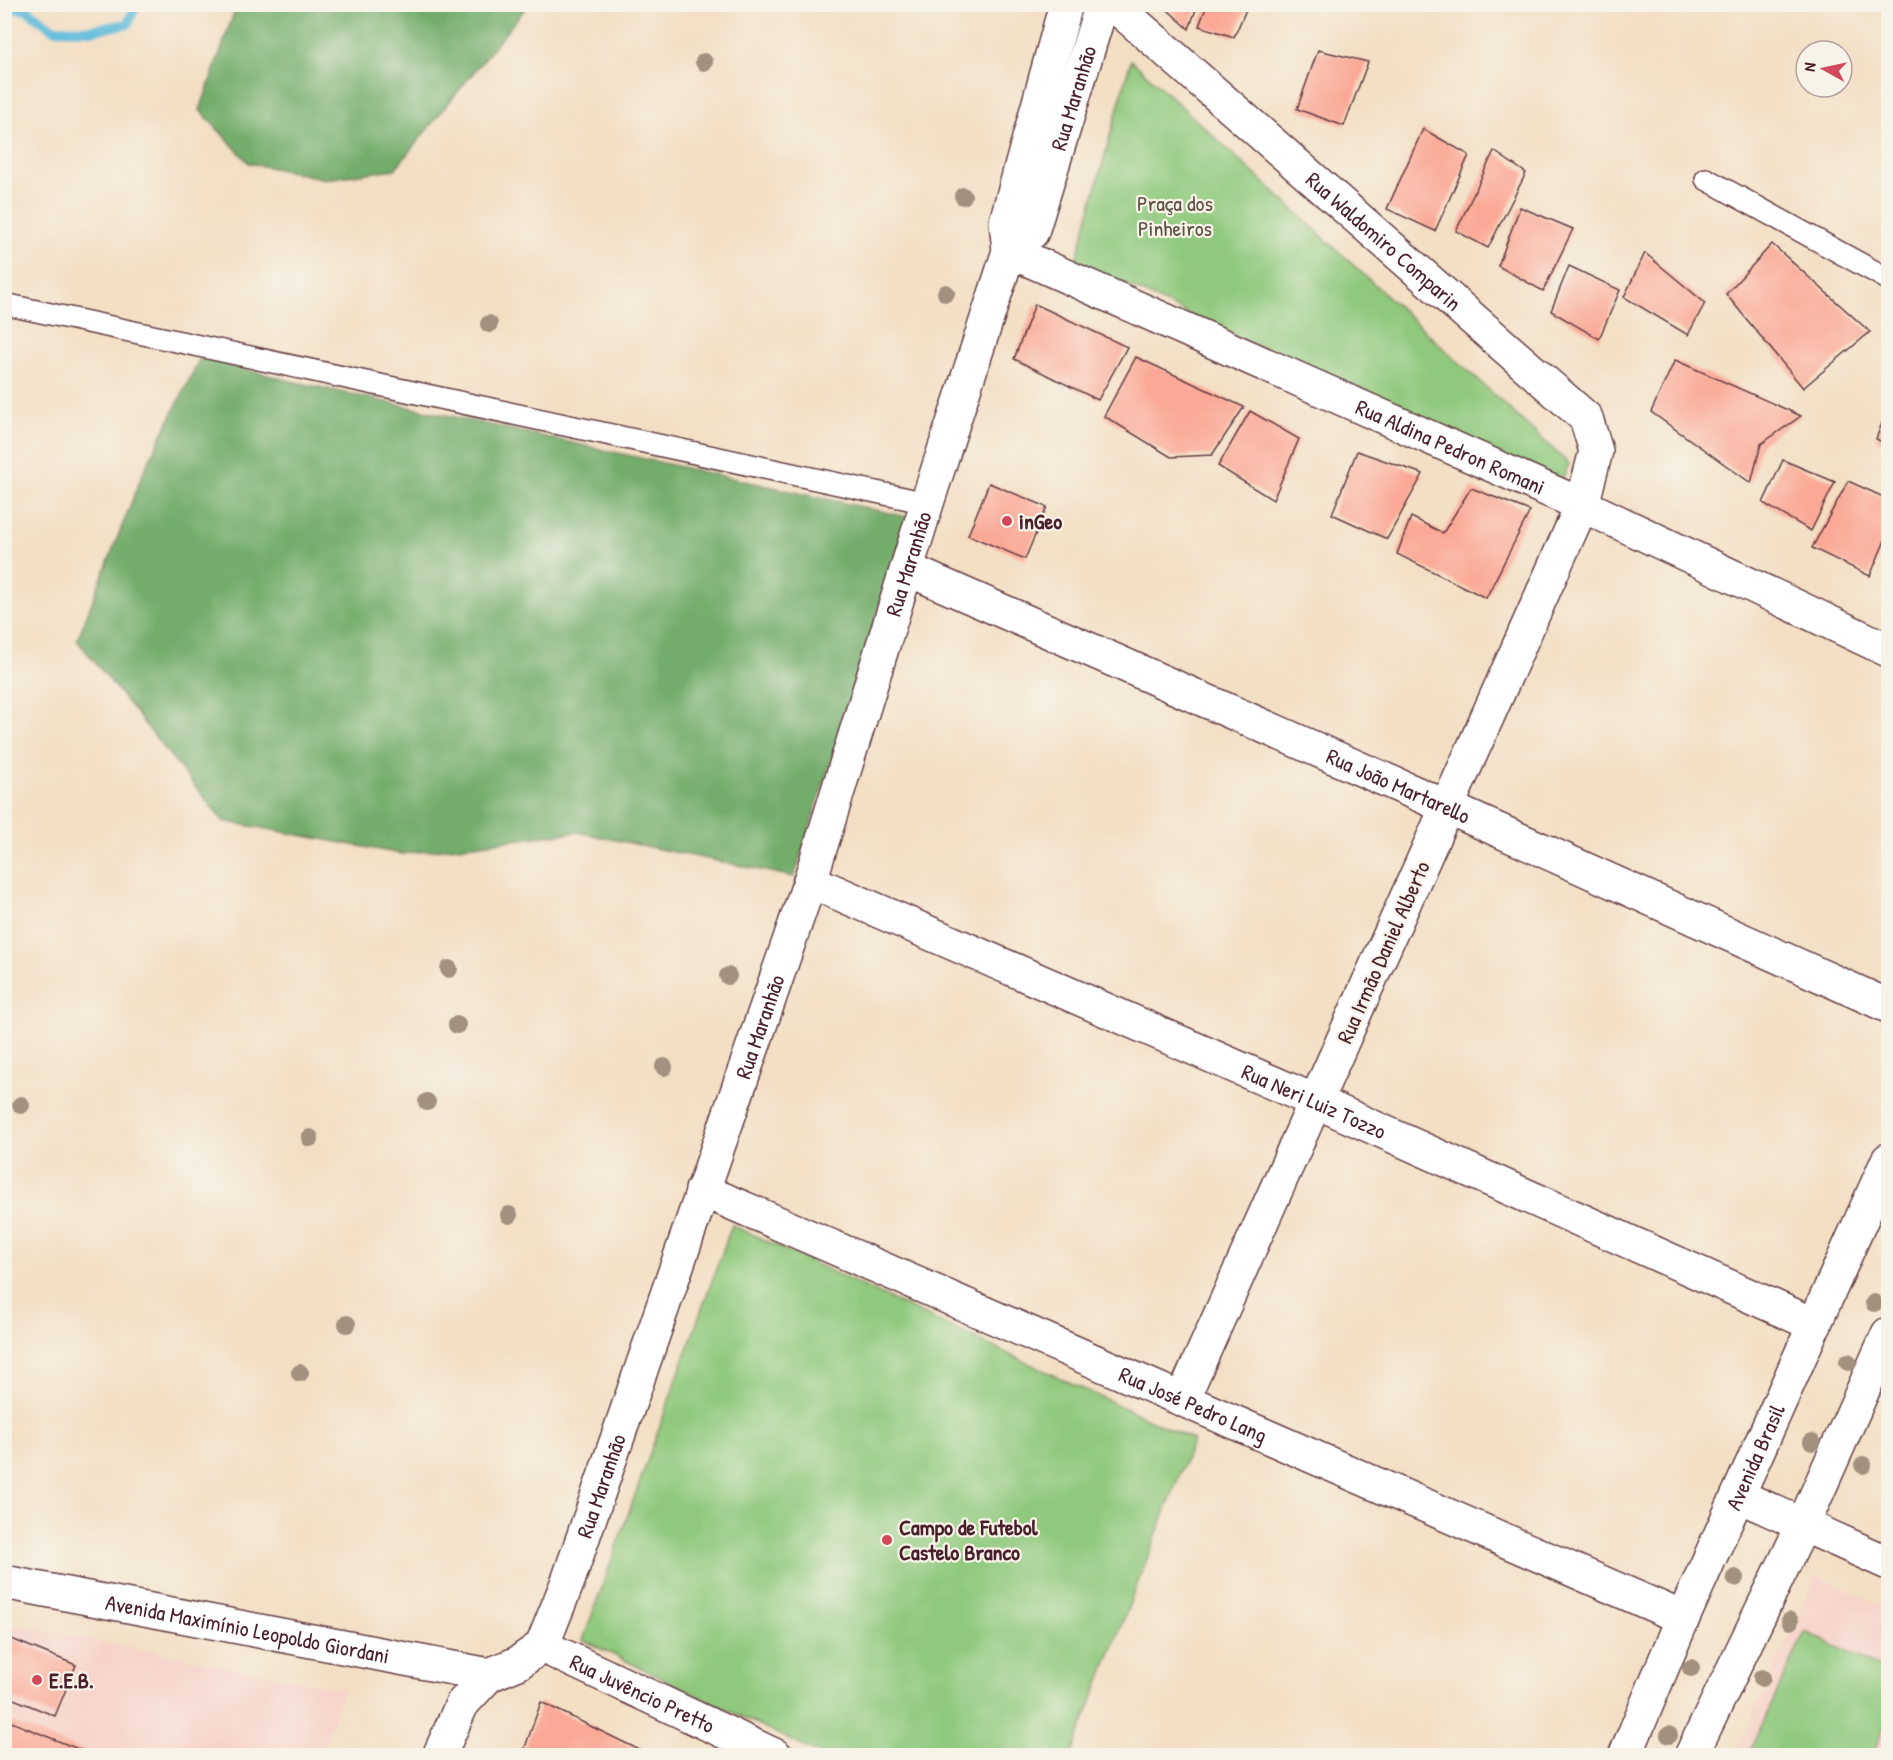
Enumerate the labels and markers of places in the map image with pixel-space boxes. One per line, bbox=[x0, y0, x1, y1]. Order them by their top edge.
place label: inGeo bbox=[1019, 506, 1062, 536]
marker: inGeo bbox=[1000, 514, 1014, 528]
place label: Campo de Futebol Castelo Branco bbox=[899, 1512, 1039, 1567]
marker: Campo de Futebol Castelo Branco bbox=[880, 1533, 894, 1547]
place label: E.E.B. bbox=[49, 1665, 94, 1695]
marker: E.E.B. bbox=[30, 1673, 44, 1687]

